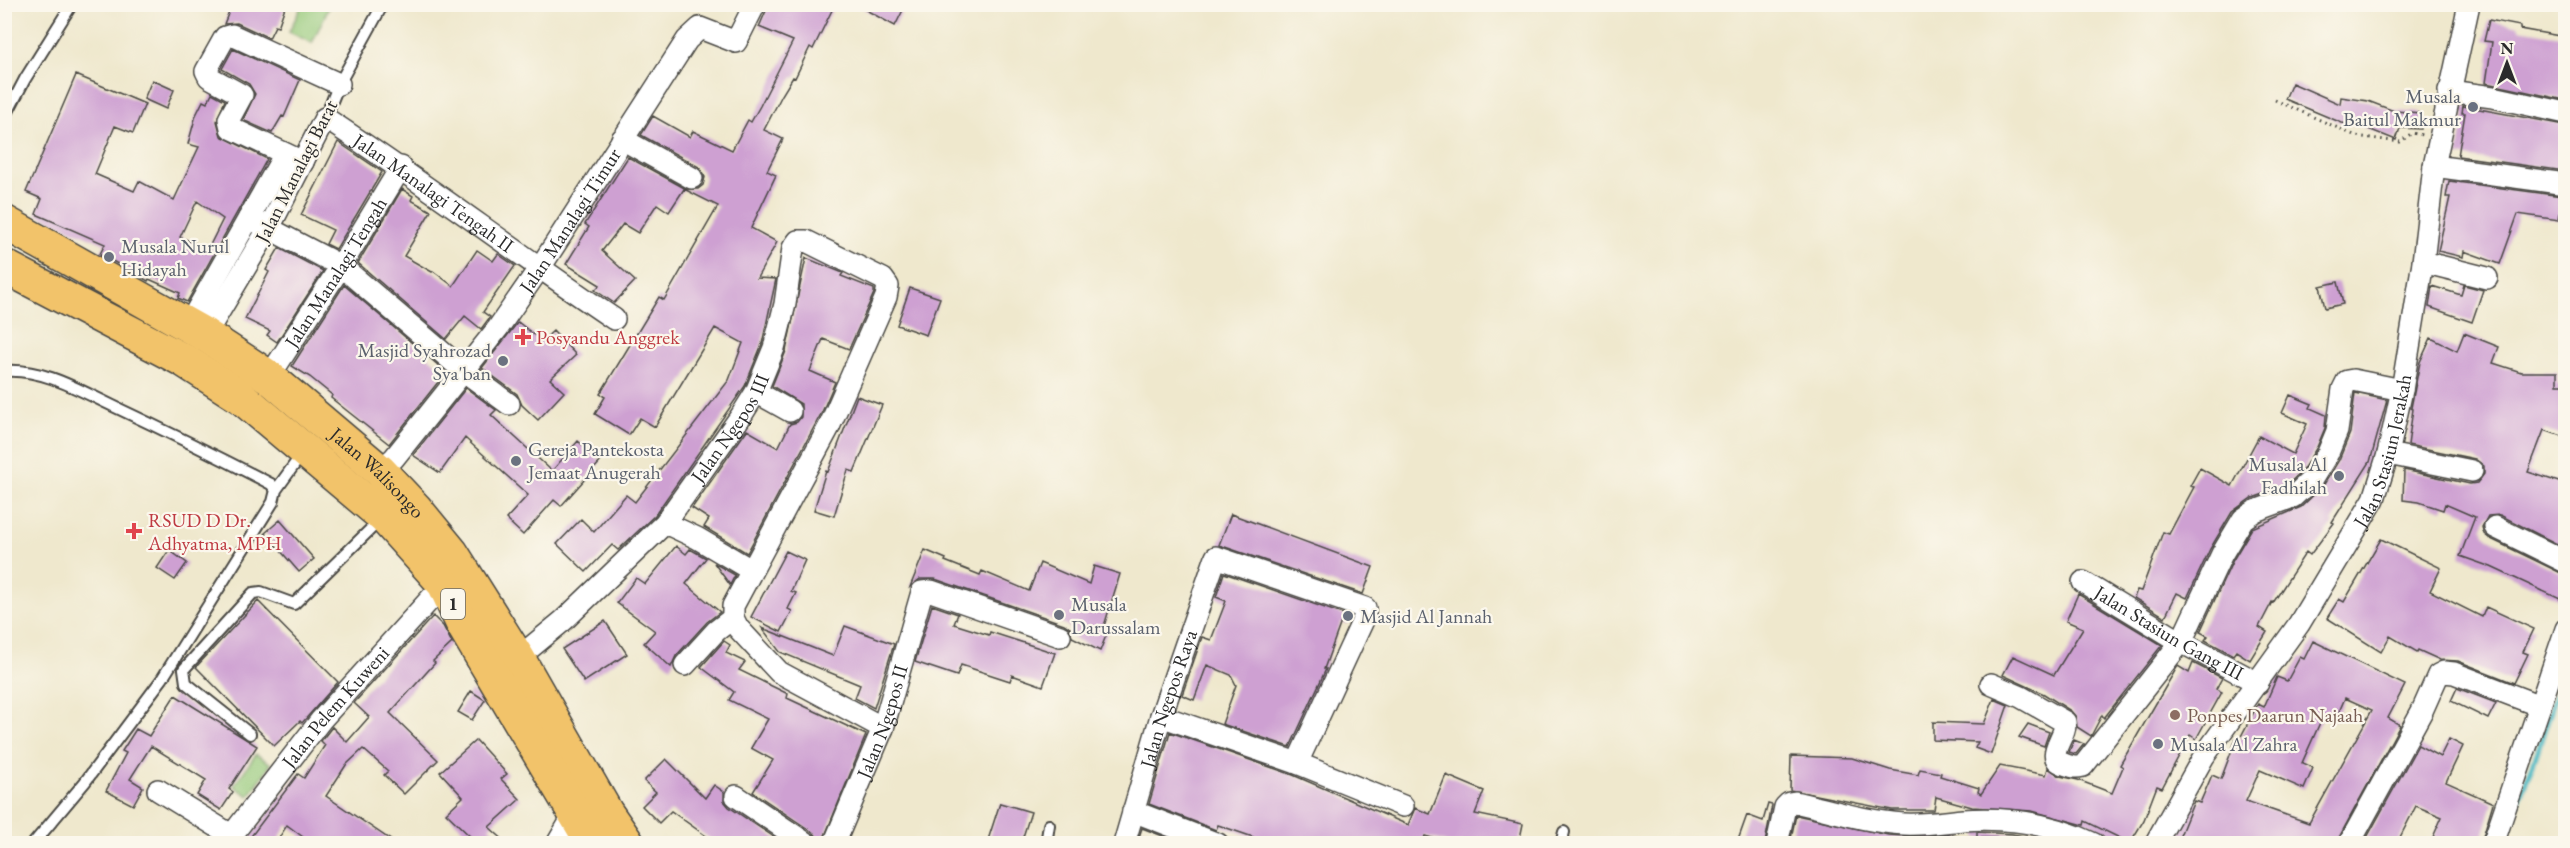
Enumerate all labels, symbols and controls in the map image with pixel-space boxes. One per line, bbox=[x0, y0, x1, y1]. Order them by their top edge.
north arrow bbox=[2477, 33, 2537, 93]
text: N bbox=[2501, 38, 2514, 59]
place label: Musala Baitul Makmur bbox=[2343, 83, 2461, 132]
street label: Jalan Manalagi Barat bbox=[248, 94, 344, 249]
marker: Musala Baitul Makmur bbox=[2466, 100, 2480, 114]
street label: Jalan Manalagi Tengah II bbox=[346, 126, 519, 258]
street label: Jalan Manalagi Timur bbox=[512, 143, 627, 300]
street label: Jalan Manalagi Tengah bbox=[277, 192, 393, 354]
place label: Musala Nurul Hidayah bbox=[121, 233, 229, 282]
marker: Musala Nurul Hidayah bbox=[102, 250, 116, 264]
place label: Posyandu Anggrek bbox=[536, 324, 680, 350]
marker: Posyandu Anggrek bbox=[514, 328, 532, 346]
place label: Masjid Syahrozad Sya'ban bbox=[357, 337, 492, 386]
marker: Masjid Syahrozad Sya'ban bbox=[496, 354, 510, 368]
street label: Jalan Ngepos III bbox=[684, 370, 775, 489]
street label: Jalan Stasiun Jerakah bbox=[2346, 372, 2417, 534]
street label: Jalan Walisongo bbox=[323, 420, 431, 524]
place label: Gereja Pantekosta Jemaat Anugerah bbox=[526, 436, 664, 485]
place label: Musala Al Fadhilah bbox=[2249, 451, 2327, 500]
marker: Gereja Pantekosta Jemaat Anugerah bbox=[509, 454, 523, 468]
marker: Musala Al Fadhilah bbox=[2332, 469, 2346, 483]
place label: RSUD D Dr. Adhyatma, MPH bbox=[147, 507, 282, 556]
marker: RSUD D Dr. Adhyatma, MPH bbox=[125, 522, 143, 540]
street label: Jalan Stasiun Gang III bbox=[2088, 578, 2248, 686]
road number: 1 bbox=[441, 589, 465, 619]
place label: Musala Darussalam bbox=[1071, 591, 1161, 640]
place label: Masjid Al Jannah bbox=[1360, 603, 1492, 629]
marker: Musala Darussalam bbox=[1052, 608, 1066, 622]
marker: Masjid Al Jannah bbox=[1341, 609, 1355, 623]
street label: Jalan Ngepos Raya bbox=[1133, 626, 1203, 773]
street label: Jalan Pelem Kuweni bbox=[274, 640, 395, 775]
street label: Jalan Ngepos II bbox=[849, 661, 914, 784]
place label: Ponpes Daarun Najaah bbox=[2187, 702, 2363, 728]
marker: Ponpes Daarun Najaah bbox=[2168, 708, 2182, 722]
place label: Musala Al Zahra bbox=[2170, 731, 2297, 757]
marker: Musala Al Zahra bbox=[2151, 737, 2165, 751]

